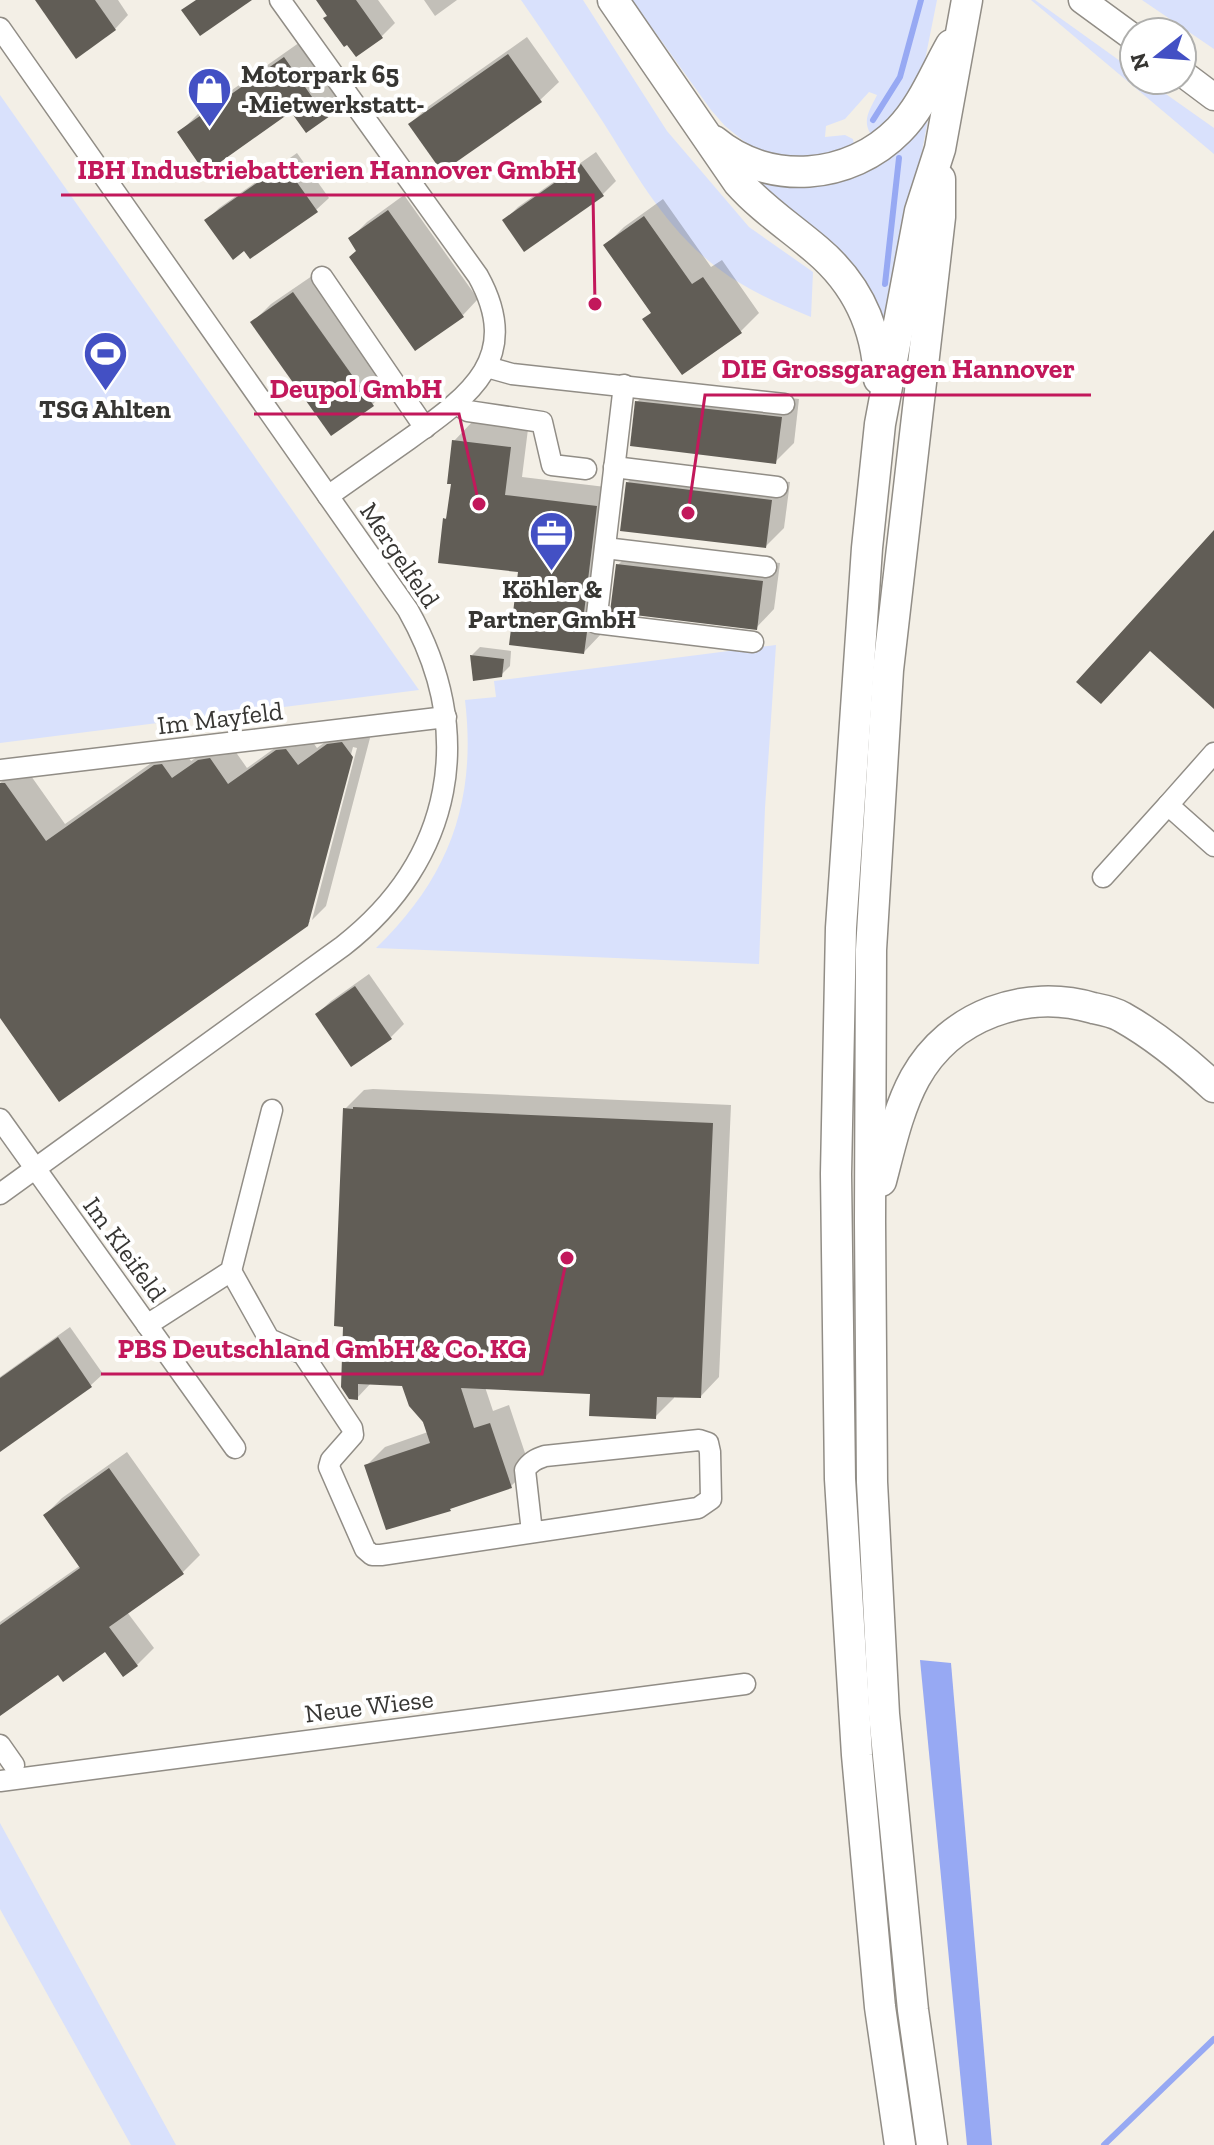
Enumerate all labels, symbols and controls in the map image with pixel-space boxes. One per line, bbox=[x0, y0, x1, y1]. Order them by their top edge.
north arrow bbox=[1118, 16, 1198, 96]
text: N bbox=[1124, 49, 1155, 74]
place label: Motorpark 65 -Mietwerkstatt- bbox=[241, 58, 425, 120]
shop icon: Motorpark 65 -Mietwerkstatt- bbox=[186, 65, 234, 128]
callout: IBH Industriebatterien Hannover GmbH bbox=[61, 143, 593, 195]
text: IBH Industriebatterien Hannover GmbH bbox=[77, 153, 577, 186]
sports icon: TSG Ahlten bbox=[81, 330, 129, 393]
callout: DIE Grossgaragen Hannover bbox=[705, 343, 1091, 395]
text: DIE Grossgaragen Hannover bbox=[721, 352, 1075, 385]
callout: Deupol GmbH bbox=[254, 362, 459, 414]
text: Deupol GmbH bbox=[269, 372, 443, 405]
place label: TSG Ahlten bbox=[39, 393, 172, 425]
street label: Mergelfeld bbox=[353, 496, 447, 614]
office icon: Köhler & Partner GmbH bbox=[528, 510, 576, 573]
place label: Köhler & Partner GmbH bbox=[468, 573, 636, 635]
street label: Im Mayfeld bbox=[155, 694, 285, 742]
street label: Im Kleifeld bbox=[76, 1191, 174, 1307]
callout: PBS Deutschland GmbH & Co. KG bbox=[101, 1322, 542, 1374]
text: PBS Deutschland GmbH & Co. KG bbox=[117, 1332, 527, 1365]
street label: Neue Wiese bbox=[303, 1682, 435, 1730]

